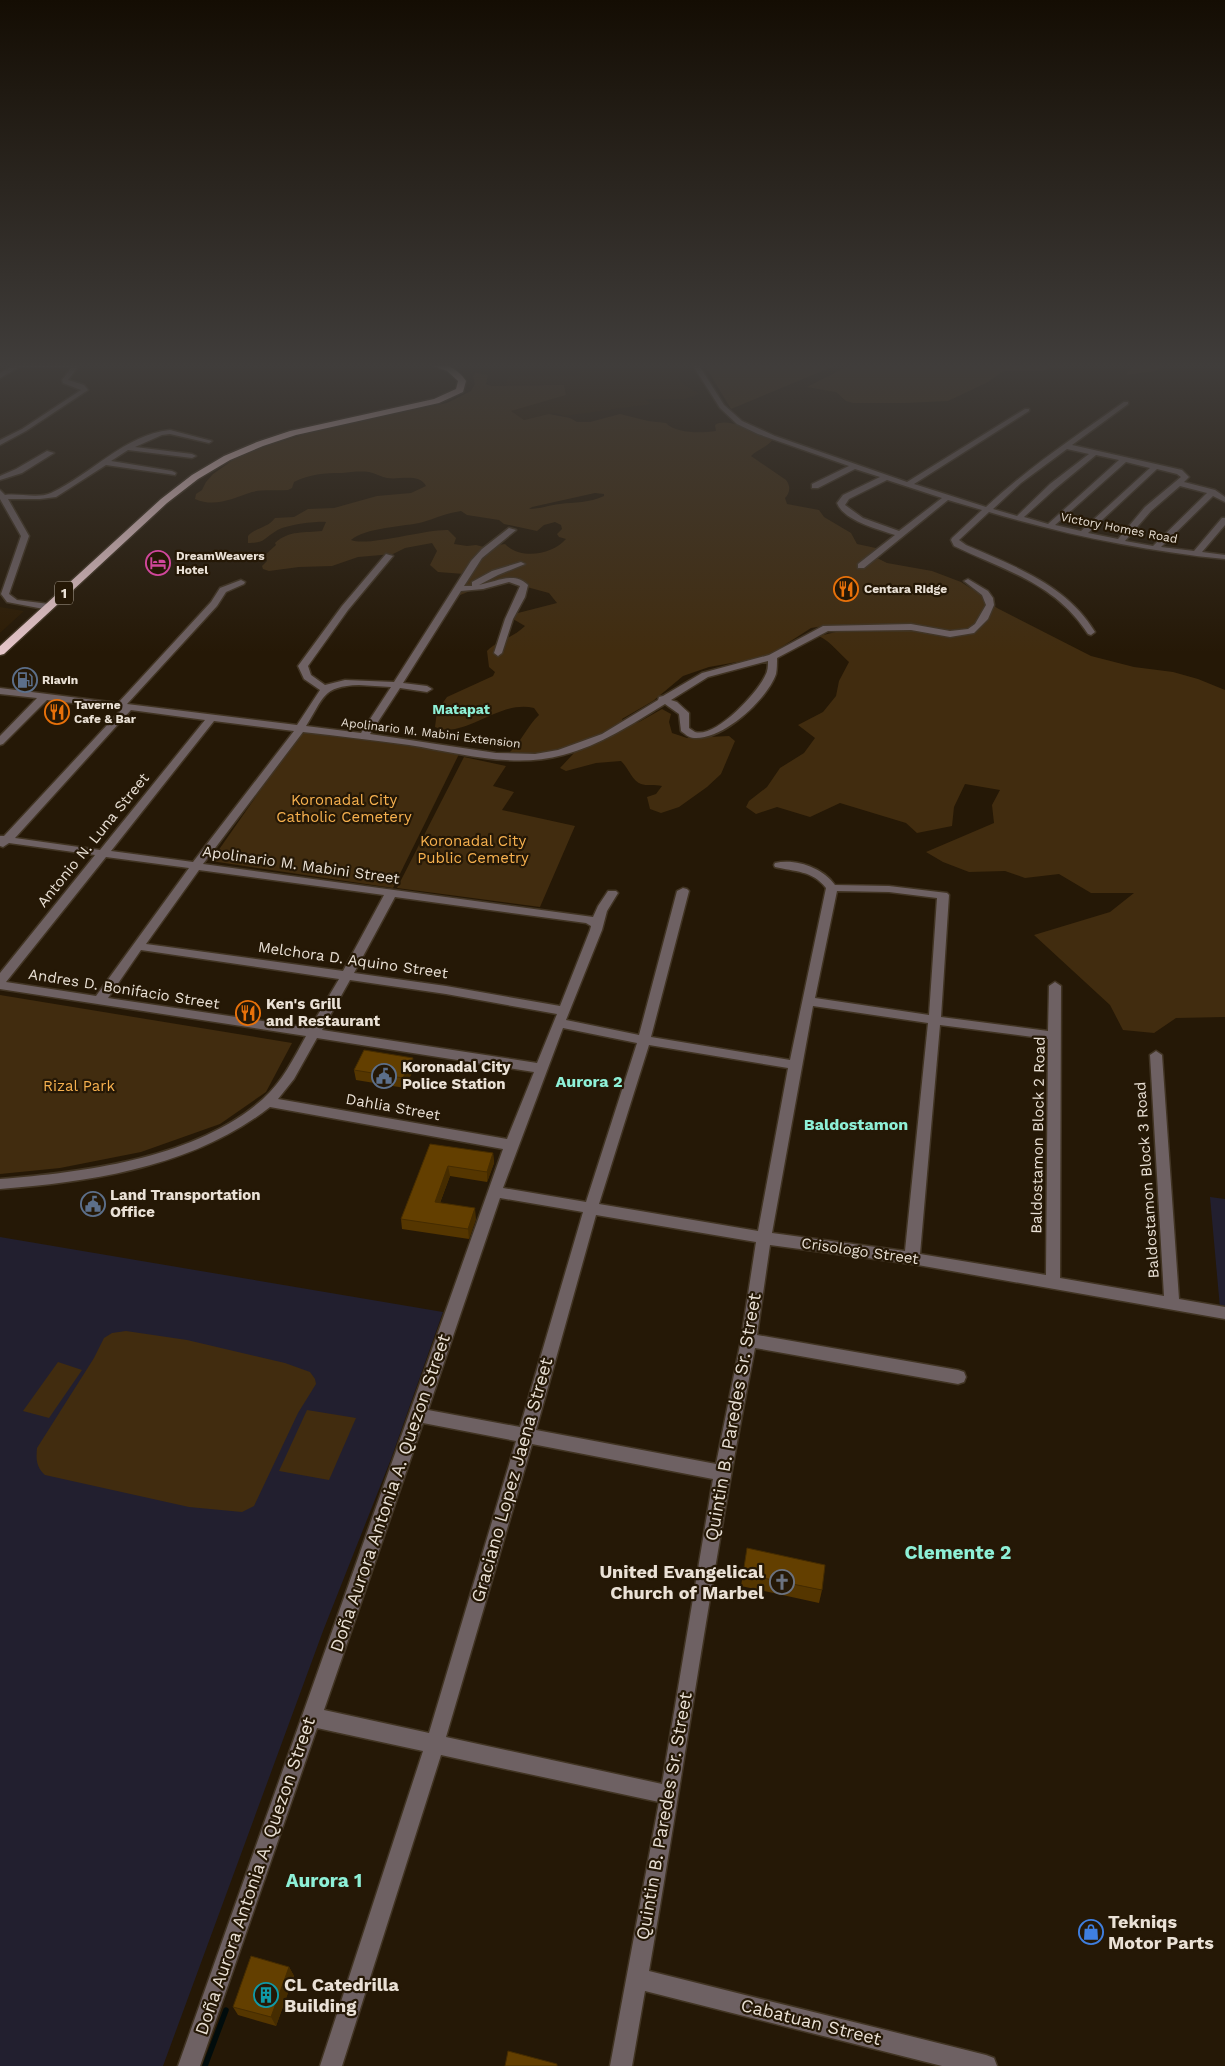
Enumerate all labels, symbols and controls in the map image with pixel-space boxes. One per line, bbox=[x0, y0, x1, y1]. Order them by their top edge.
street label: Victory Homes Road bbox=[1059, 510, 1179, 546]
place label: DreamWeavers Hotel bbox=[176, 549, 265, 577]
hotel icon: DreamWeavers Hotel bbox=[145, 550, 171, 576]
restaurant icon: Centara Ridge bbox=[833, 576, 859, 602]
road number: 1 bbox=[55, 582, 73, 604]
place label: Centara Ridge bbox=[864, 582, 947, 596]
fuel station icon: Riavin bbox=[12, 667, 38, 693]
place label: Riavin bbox=[42, 673, 78, 687]
place label: Taverne Cafe & Bar bbox=[74, 698, 137, 726]
restaurant icon: Taverne Cafe & Bar bbox=[44, 699, 70, 725]
district label: Matapat bbox=[432, 701, 490, 717]
street label: Apolinario M. Mabini Extension bbox=[341, 715, 521, 751]
street label: Antonio N. Luna Street bbox=[33, 769, 153, 911]
park label: Koronadal City Catholic Cemetery bbox=[276, 791, 412, 826]
park label: Koronadal City Public Cemetry bbox=[417, 832, 529, 867]
street label: Apolinario M. Mabini Street bbox=[201, 842, 401, 888]
street label: Melchora D. Aquino Street bbox=[257, 938, 450, 982]
street label: Andres D. Bonifacio Street bbox=[27, 965, 222, 1013]
place label: Ken's Grill and Restaurant bbox=[266, 995, 381, 1030]
restaurant icon: Ken's Grill and Restaurant bbox=[235, 1000, 261, 1026]
street label: Baldostamon Block 2 Road bbox=[1027, 1036, 1049, 1234]
place label: Koronadal City Police Station bbox=[402, 1058, 511, 1093]
public building icon: Koronadal City Police Station bbox=[371, 1063, 397, 1089]
district label: Aurora 2 bbox=[555, 1072, 623, 1091]
park label: Rizal Park bbox=[43, 1077, 115, 1095]
street label: Baldostamon Block 3 Road bbox=[1131, 1081, 1163, 1279]
street label: Dahlia Street bbox=[344, 1090, 442, 1124]
district label: Baldostamon bbox=[804, 1115, 908, 1134]
place label: Land Transportation Office bbox=[110, 1186, 261, 1221]
public building icon: Land Transportation Office bbox=[80, 1191, 106, 1217]
street label: Crisologo Street bbox=[800, 1234, 920, 1268]
street label: Quintin B. Paredes Sr. Street bbox=[700, 1291, 765, 1542]
street label: Doña Aurora Antonia A. Quezon Street bbox=[325, 1331, 454, 1655]
street label: Graciano Lopez Jaena Street bbox=[467, 1355, 557, 1605]
district label: Clemente 2 bbox=[905, 1541, 1011, 1564]
place label: United Evangelical Church of Marbel bbox=[599, 1561, 764, 1603]
church icon: United Evangelical Church of Marbel bbox=[769, 1569, 795, 1595]
street label: Quintin B. Paredes Sr. Street bbox=[631, 1690, 696, 1941]
street label: Doña Aurora Antonia A. Quezon Street bbox=[190, 1714, 319, 2038]
district label: Aurora 1 bbox=[286, 1869, 362, 1892]
place label: Tekniqs Motor Parts bbox=[1108, 1911, 1214, 1953]
shop icon: Tekniqs Motor Parts bbox=[1078, 1919, 1104, 1945]
place label: CL Catedrilla Building bbox=[284, 1974, 400, 2016]
building icon: CL Catedrilla Building bbox=[253, 1982, 279, 2008]
street label: Cabatuan Street bbox=[739, 1994, 884, 2049]

